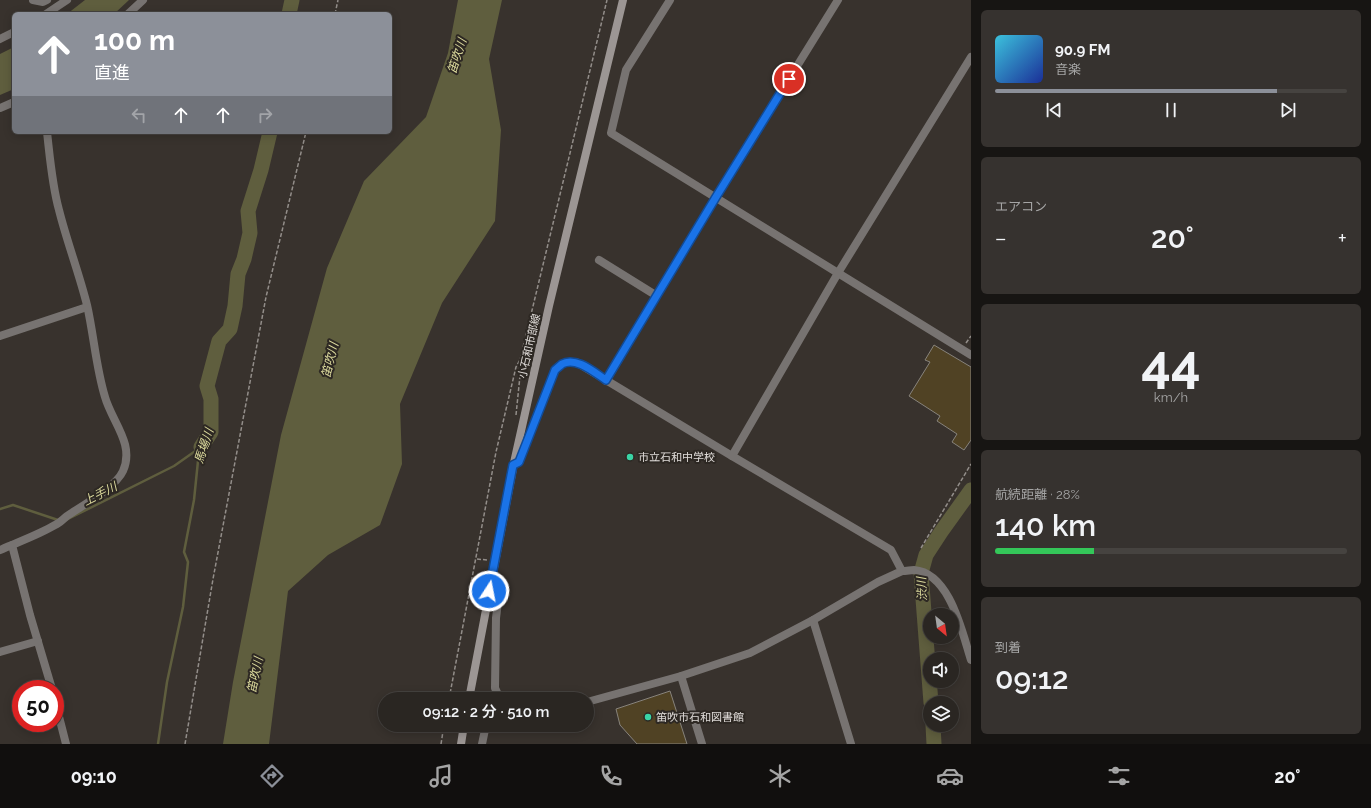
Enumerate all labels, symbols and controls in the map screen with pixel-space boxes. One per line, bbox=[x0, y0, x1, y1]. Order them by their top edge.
text: 100 m bbox=[94, 24, 175, 57]
icon: ahead bbox=[28, 28, 80, 80]
water label: 笛吹川 bbox=[445, 35, 470, 75]
text: 90.9 FM bbox=[1055, 41, 1110, 59]
text: 直進 bbox=[94, 62, 130, 83]
pin bbox=[772, 62, 806, 96]
text: 音楽 bbox=[1055, 62, 1081, 77]
icon: arrive bbox=[778, 68, 800, 90]
icon: previous bbox=[1043, 99, 1065, 121]
icon: pause bbox=[1160, 99, 1182, 121]
icon: next bbox=[1277, 99, 1299, 121]
icon: left bbox=[128, 104, 150, 126]
icon: ahead bbox=[170, 104, 192, 126]
icon: ahead bbox=[212, 104, 234, 126]
icon: right bbox=[254, 104, 276, 126]
text: エアコン bbox=[995, 199, 1047, 214]
text: 20° bbox=[1151, 220, 1194, 255]
text: − bbox=[995, 225, 1007, 251]
text: + bbox=[1338, 225, 1347, 251]
street label: 小石和市部線 bbox=[516, 312, 543, 380]
text: 44 bbox=[1141, 333, 1201, 394]
water label: 笛吹川 bbox=[319, 339, 342, 379]
text: km/h bbox=[1154, 390, 1188, 405]
water label: 馬場川 bbox=[192, 425, 217, 465]
place label: 市立石和中学校 bbox=[638, 451, 715, 464]
marker: 市立石和中学校 bbox=[625, 452, 635, 462]
water label: 上手川 bbox=[81, 479, 121, 508]
text: 航続距離 · 28% bbox=[995, 487, 1080, 502]
text: 140 km bbox=[995, 508, 1096, 543]
position arrow bbox=[468, 570, 510, 612]
water label: 渋川 bbox=[914, 575, 930, 601]
north arrow bbox=[923, 608, 959, 644]
map controls bbox=[923, 608, 959, 732]
text: 到着 bbox=[995, 640, 1021, 655]
button: sound bbox=[923, 652, 959, 688]
water label: 笛吹川 bbox=[244, 654, 266, 694]
text: 09:12 bbox=[995, 661, 1068, 696]
speed limit sign: 50 bbox=[12, 680, 64, 732]
button: layers bbox=[923, 696, 959, 732]
text: 09:12 · 2 分 · 510 m bbox=[423, 703, 550, 721]
place label: 笛吹市石和図書館 bbox=[656, 711, 744, 724]
marker: 笛吹市石和図書館 bbox=[643, 712, 653, 722]
icon: directions bbox=[258, 762, 286, 790]
icon: music bbox=[427, 762, 455, 790]
icon: phone bbox=[597, 762, 625, 790]
icon: climate bbox=[766, 762, 794, 790]
icon: car bbox=[936, 762, 964, 790]
icon: filters bbox=[1105, 762, 1133, 790]
text: 09:10 bbox=[71, 766, 117, 787]
text: 20° bbox=[1274, 766, 1300, 787]

